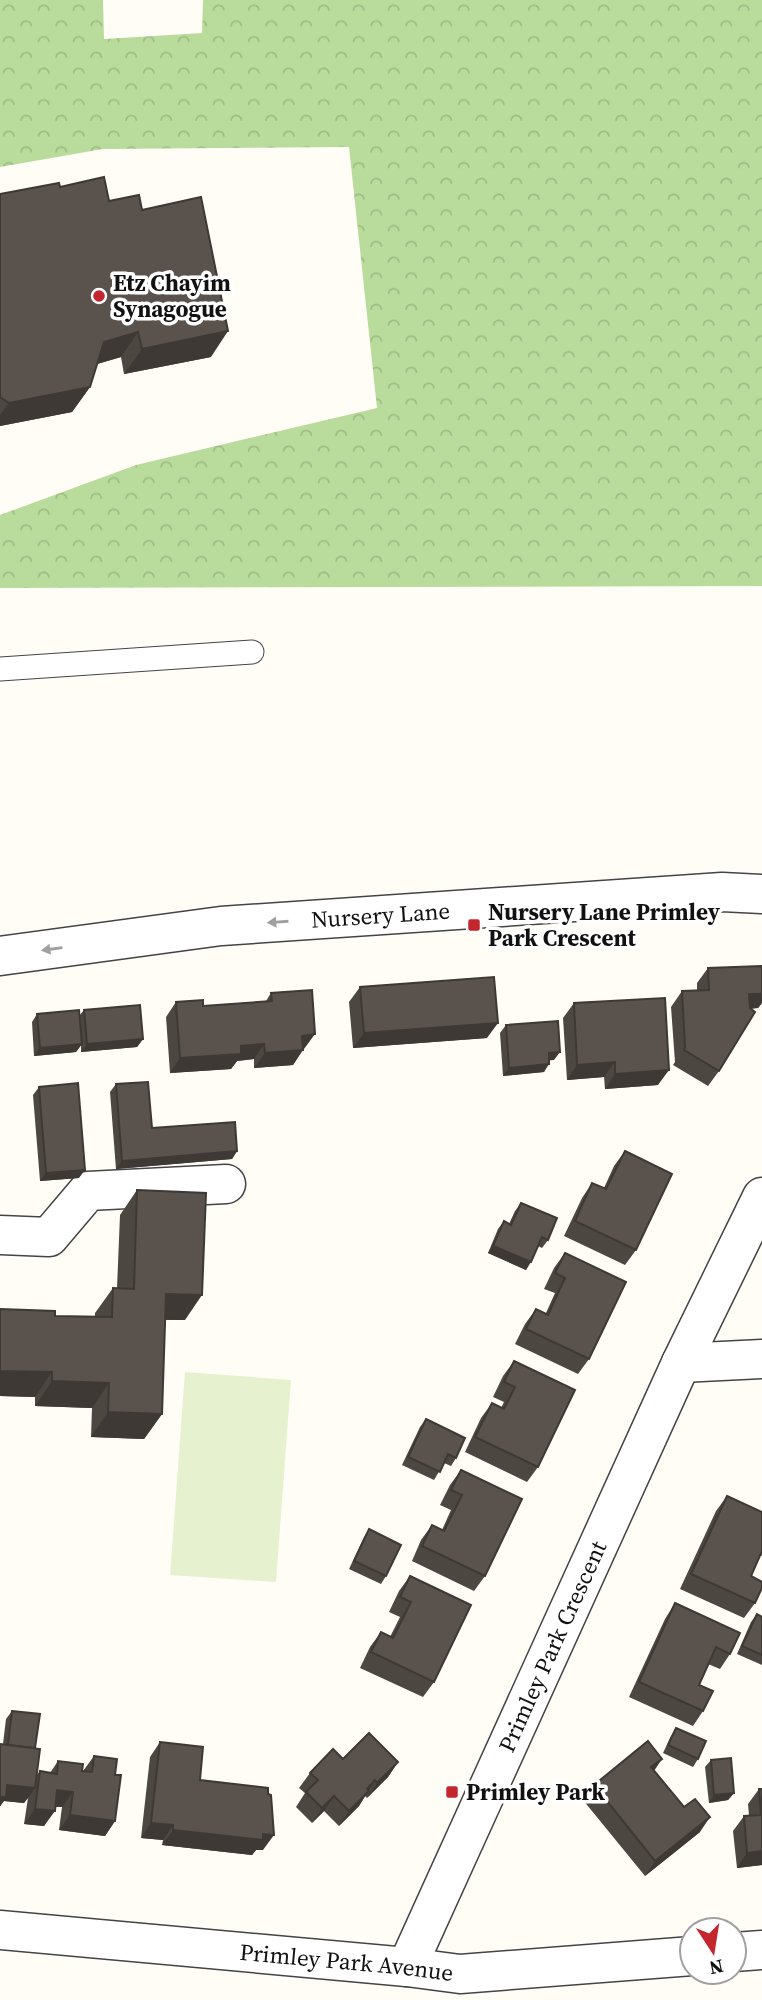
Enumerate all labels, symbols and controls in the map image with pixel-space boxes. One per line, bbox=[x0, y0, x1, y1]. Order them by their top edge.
place label: Etz Chayim Synagogue bbox=[113, 267, 231, 325]
marker: Etz Chayim Synagogue bbox=[91, 288, 107, 304]
street label: Nursery Lane bbox=[310, 894, 451, 936]
place label: Nursery Lane Primley Park Crescent bbox=[488, 896, 721, 954]
one-way arrow bbox=[267, 917, 289, 928]
marker: Nursery Lane Primley Park Crescent bbox=[466, 917, 482, 933]
one-way arrow bbox=[41, 943, 63, 954]
street label: Primley Park Crescent bbox=[491, 1535, 614, 1757]
place label: Primley Park bbox=[466, 1776, 605, 1808]
marker: Primley Park bbox=[444, 1784, 460, 1800]
north arrow bbox=[678, 1916, 748, 1986]
street label: Primley Park Avenue bbox=[238, 1936, 455, 1989]
text: N bbox=[707, 1953, 726, 1982]

